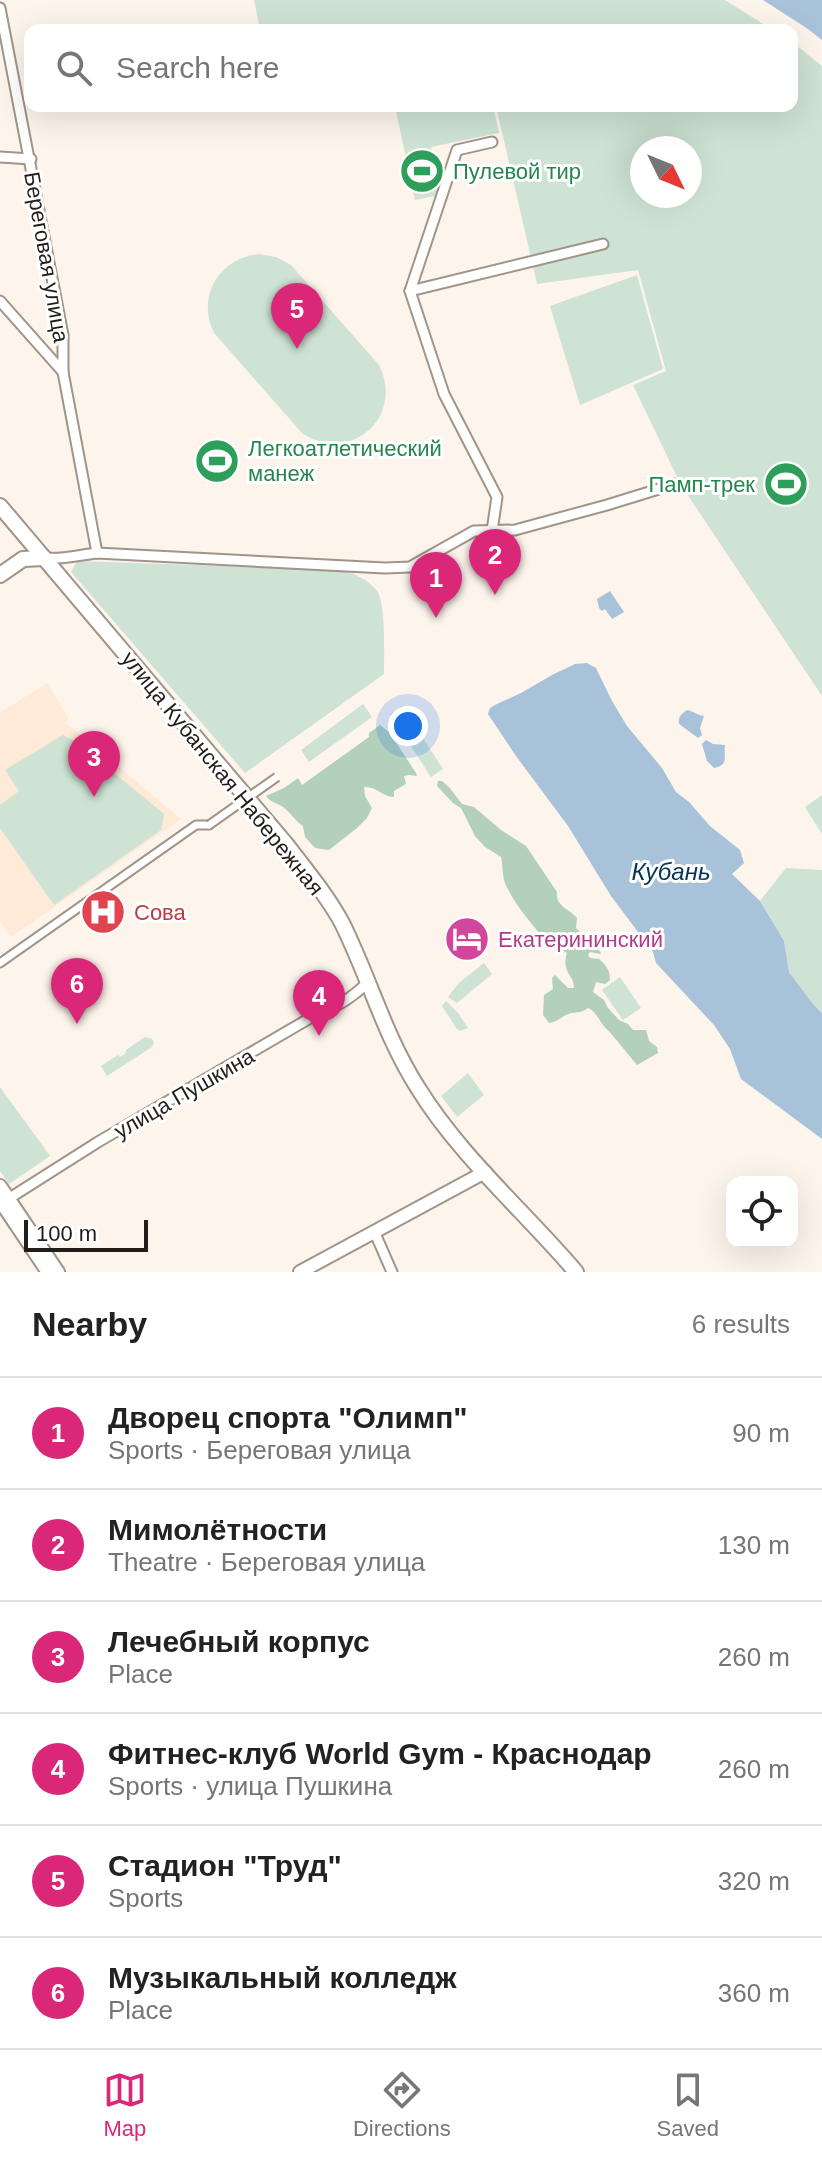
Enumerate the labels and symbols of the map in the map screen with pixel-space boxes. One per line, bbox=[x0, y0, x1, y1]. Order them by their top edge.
north arrow bbox=[630, 136, 702, 208]
sports icon: Пулевой тир bbox=[398, 147, 446, 195]
place label: Пулевой тир bbox=[453, 159, 581, 184]
street label: Береговая улица bbox=[19, 170, 74, 345]
pin: 5 bbox=[271, 283, 323, 349]
place label: Легкоатлетический манеж bbox=[248, 436, 442, 486]
sports icon: Легкоатлетический манеж bbox=[193, 437, 241, 485]
sports icon: Памп-трек bbox=[762, 460, 810, 508]
place label: Памп-трек bbox=[648, 472, 755, 497]
pin: 2 bbox=[469, 529, 521, 595]
pin: 1 bbox=[410, 552, 462, 618]
street label: улица Кубанская Набережная bbox=[116, 646, 329, 900]
your location bbox=[388, 706, 428, 746]
pin: 3 bbox=[68, 731, 120, 797]
water label: Кубань bbox=[631, 858, 711, 885]
hospital icon: Сова bbox=[79, 888, 127, 936]
place label: Сова bbox=[134, 900, 187, 925]
hotel icon: Екатерининский bbox=[443, 915, 491, 963]
place label: Екатерининский bbox=[498, 927, 663, 952]
pin: 6 bbox=[51, 958, 103, 1024]
pin: 4 bbox=[293, 970, 345, 1036]
street label: улица Пушкина bbox=[110, 1043, 259, 1144]
scale bar bbox=[24, 1216, 148, 1252]

